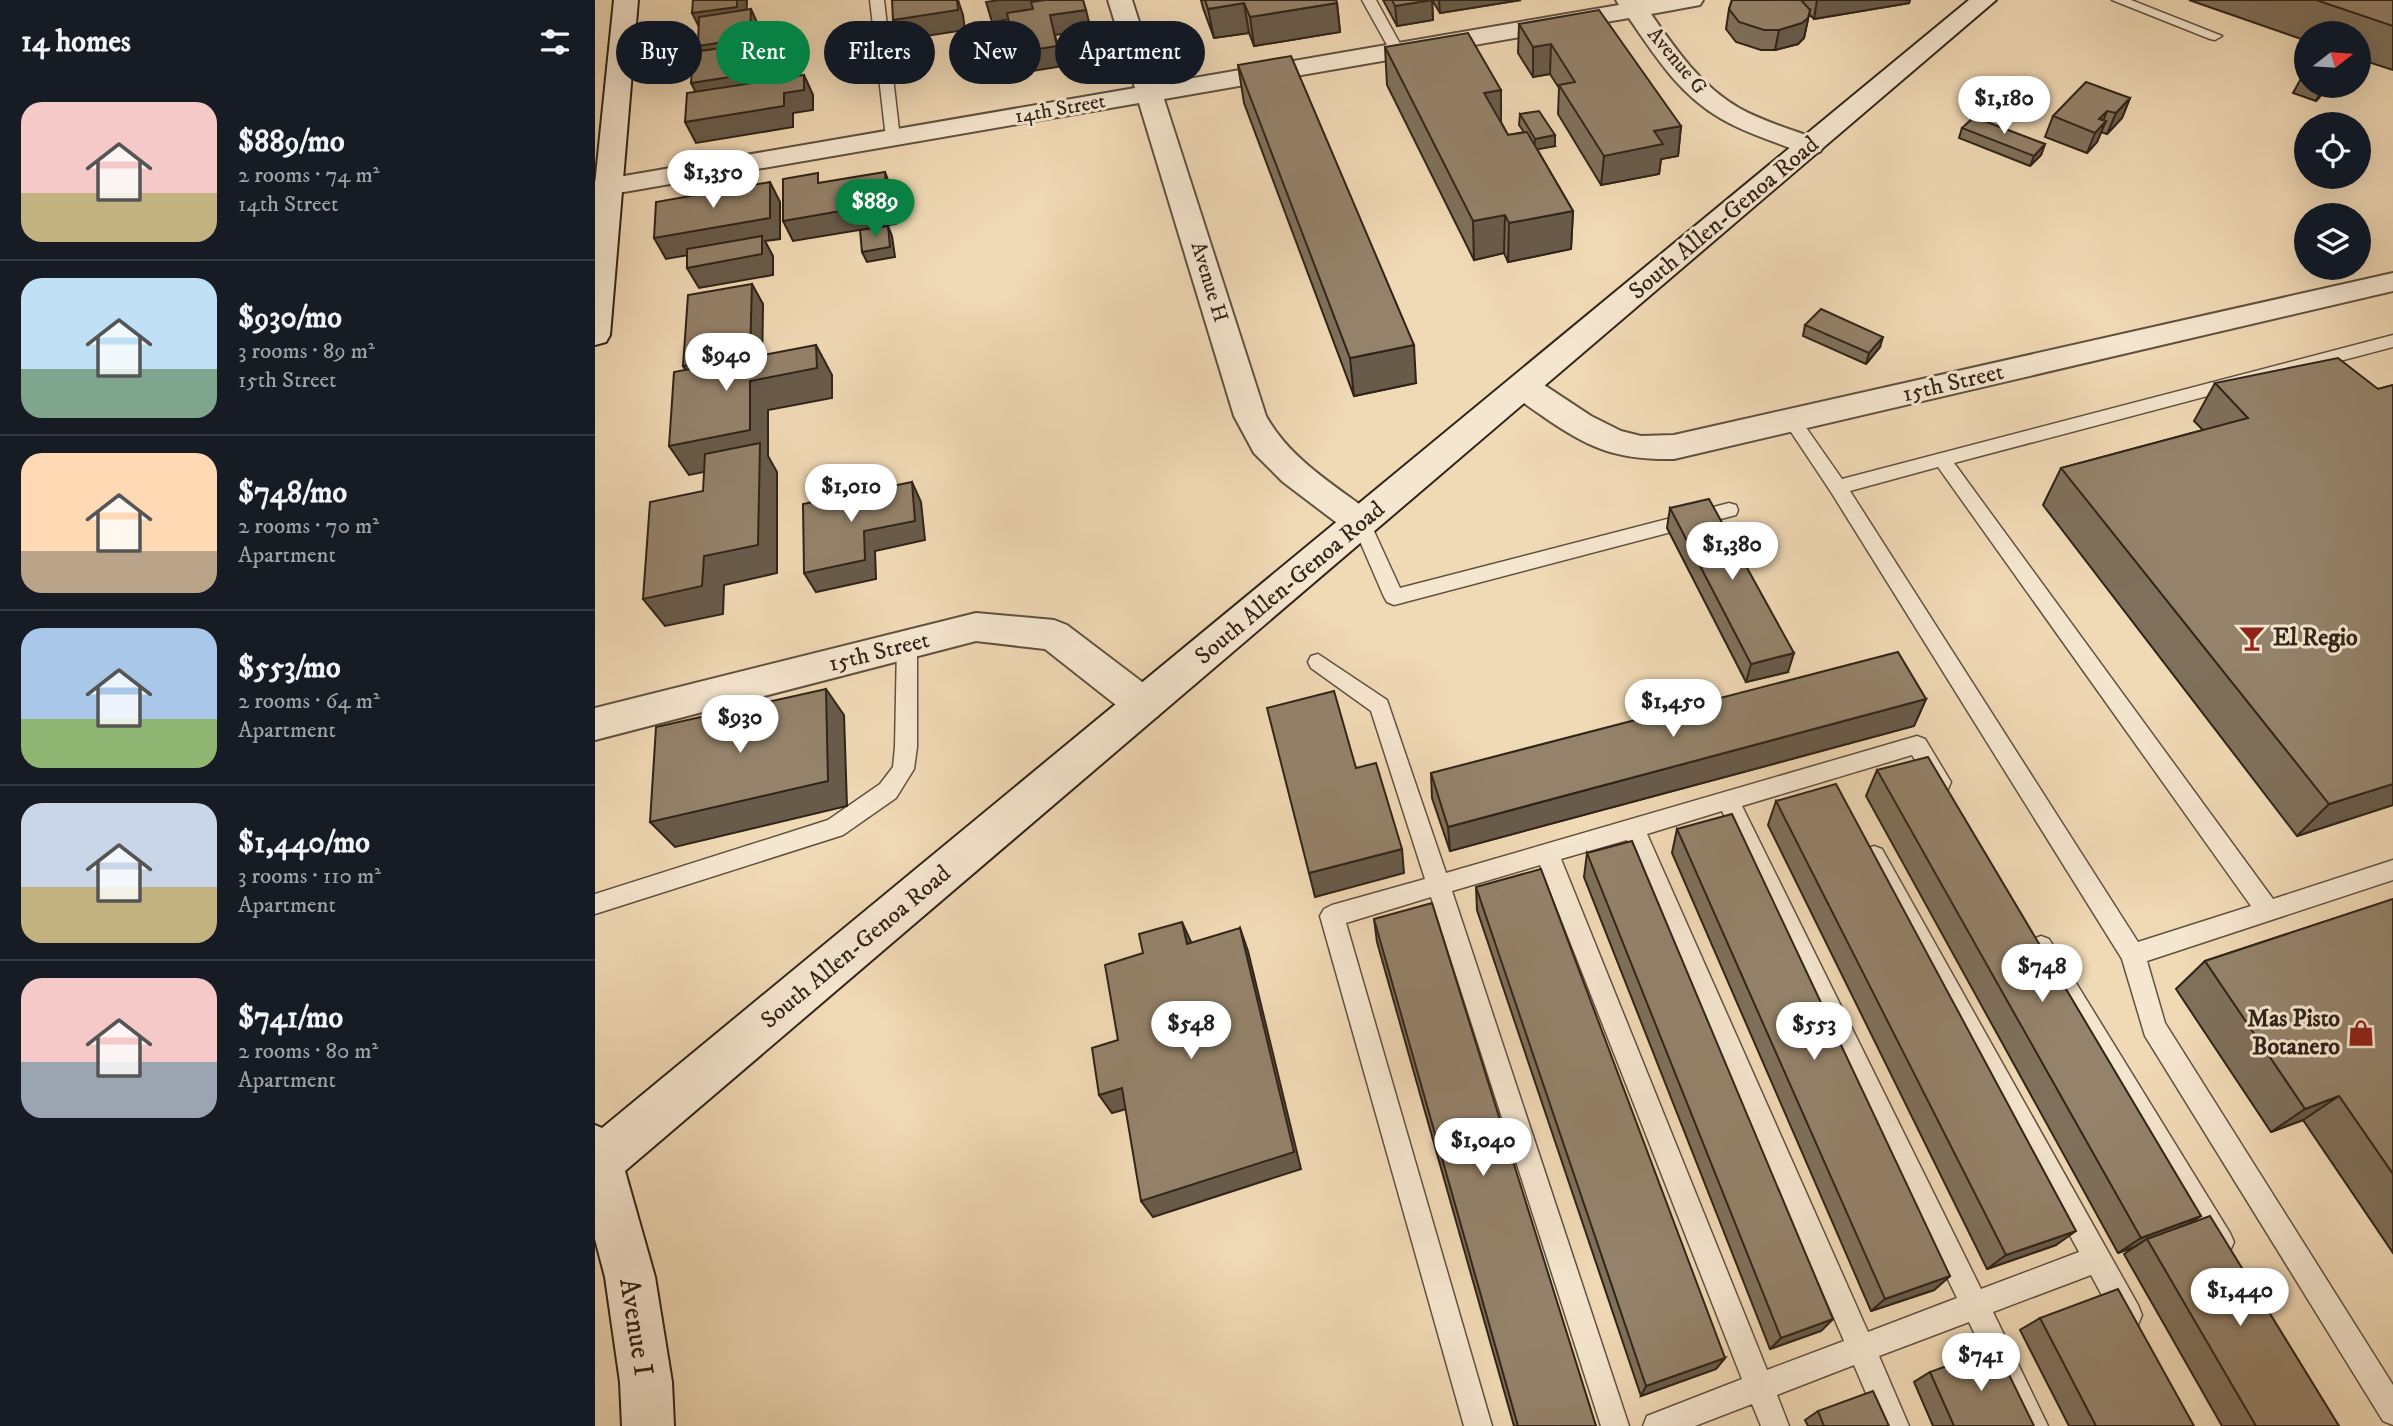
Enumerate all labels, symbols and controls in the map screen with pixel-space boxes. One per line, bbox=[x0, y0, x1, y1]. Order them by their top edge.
chip: Buy bbox=[616, 21, 702, 84]
chip: Rent bbox=[716, 21, 810, 84]
chip: Filters bbox=[824, 21, 935, 84]
chip: New bbox=[949, 21, 1041, 84]
chip: Apartment bbox=[1055, 21, 1205, 84]
north arrow bbox=[2294, 21, 2371, 98]
map controls bbox=[2294, 21, 2371, 280]
street label: Avenue G bbox=[1641, 22, 1713, 100]
icon: filters bbox=[536, 23, 574, 61]
text: 14 homes bbox=[21, 24, 131, 61]
pin: $1,180 bbox=[1947, 76, 2061, 136]
text: $1,180 bbox=[1974, 84, 2034, 113]
street label: 14th Street bbox=[1013, 88, 1108, 130]
button: locate bbox=[2294, 112, 2371, 189]
text: $889/mo bbox=[238, 124, 345, 161]
icon: home bbox=[77, 130, 161, 214]
street label: South Allen-Genoa Road bbox=[1623, 130, 1825, 306]
pin: $1,350 bbox=[656, 150, 770, 210]
text: $1,350 bbox=[683, 158, 743, 187]
text: 2 rooms · 74 m² bbox=[238, 161, 379, 190]
pin: $889 bbox=[834, 180, 916, 239]
text: $889 bbox=[851, 187, 899, 216]
text: 14th Street bbox=[238, 190, 338, 219]
button: layers bbox=[2294, 203, 2371, 280]
street label: Avenue H bbox=[1184, 239, 1234, 325]
text: $930/mo bbox=[238, 300, 342, 337]
icon: home bbox=[77, 306, 161, 390]
pin: $940 bbox=[685, 334, 767, 393]
text: 3 rooms · 89 m² bbox=[238, 337, 375, 366]
text: $940 bbox=[701, 341, 751, 370]
street label: 15th Street bbox=[1900, 357, 2007, 409]
text: 15th Street bbox=[238, 366, 337, 395]
pin: $1,010 bbox=[794, 464, 908, 524]
text: $1,010 bbox=[821, 472, 881, 501]
text: $748/mo bbox=[238, 475, 347, 512]
icon: home bbox=[77, 481, 161, 565]
street label: South Allen-Genoa Road bbox=[1189, 495, 1391, 671]
text: 2 rooms · 70 m² bbox=[238, 512, 379, 541]
pin: $1,380 bbox=[1675, 522, 1789, 582]
text: $1,380 bbox=[1702, 530, 1762, 559]
text: Apartment bbox=[238, 541, 336, 570]
bar icon: El Regio bbox=[2237, 623, 2267, 653]
place label: El Regio bbox=[2273, 623, 2358, 653]
street label: 15th Street bbox=[826, 625, 933, 679]
text: $553/mo bbox=[238, 650, 341, 687]
icon: home bbox=[77, 656, 161, 740]
pin: $1,450 bbox=[1616, 680, 1730, 739]
text: 2 rooms · 64 m² bbox=[238, 687, 380, 716]
text: $1,450 bbox=[1641, 687, 1705, 716]
pin: $930 bbox=[699, 696, 781, 755]
text: $930 bbox=[718, 703, 762, 732]
text: Apartment bbox=[238, 716, 336, 745]
text: $1,440/mo bbox=[238, 825, 370, 862]
icon: home bbox=[77, 831, 161, 915]
street label: South Allen-Genoa Road bbox=[755, 859, 957, 1035]
text: 3 rooms · 110 m² bbox=[238, 862, 381, 891]
text: Apartment bbox=[238, 891, 336, 920]
pin: $748 bbox=[2001, 944, 2083, 1004]
text: $748 bbox=[2017, 952, 2067, 981]
text: $741/mo bbox=[238, 1000, 343, 1037]
pin: $548 bbox=[1150, 1002, 1232, 1061]
pin: $553 bbox=[1773, 1002, 1855, 1062]
place label: Mas Pisto Botanero bbox=[2247, 1004, 2340, 1062]
icon: home bbox=[77, 1006, 161, 1090]
text: $548 bbox=[1167, 1009, 1215, 1038]
text: $553 bbox=[1792, 1010, 1836, 1039]
shop icon: Mas Pisto Botanero bbox=[2346, 1018, 2376, 1048]
text: 2 rooms · 80 m² bbox=[238, 1037, 378, 1066]
text: Apartment bbox=[238, 1066, 336, 1095]
pin: $1,040 bbox=[1426, 1118, 1540, 1178]
text: $1,040 bbox=[1450, 1126, 1516, 1155]
pin: $1,440 bbox=[2183, 1268, 2297, 1328]
street label: Avenue I bbox=[611, 1276, 661, 1378]
text: $1,440 bbox=[2207, 1276, 2273, 1305]
pin: $741 bbox=[1940, 1334, 2022, 1393]
text: $741 bbox=[1958, 1341, 2004, 1370]

